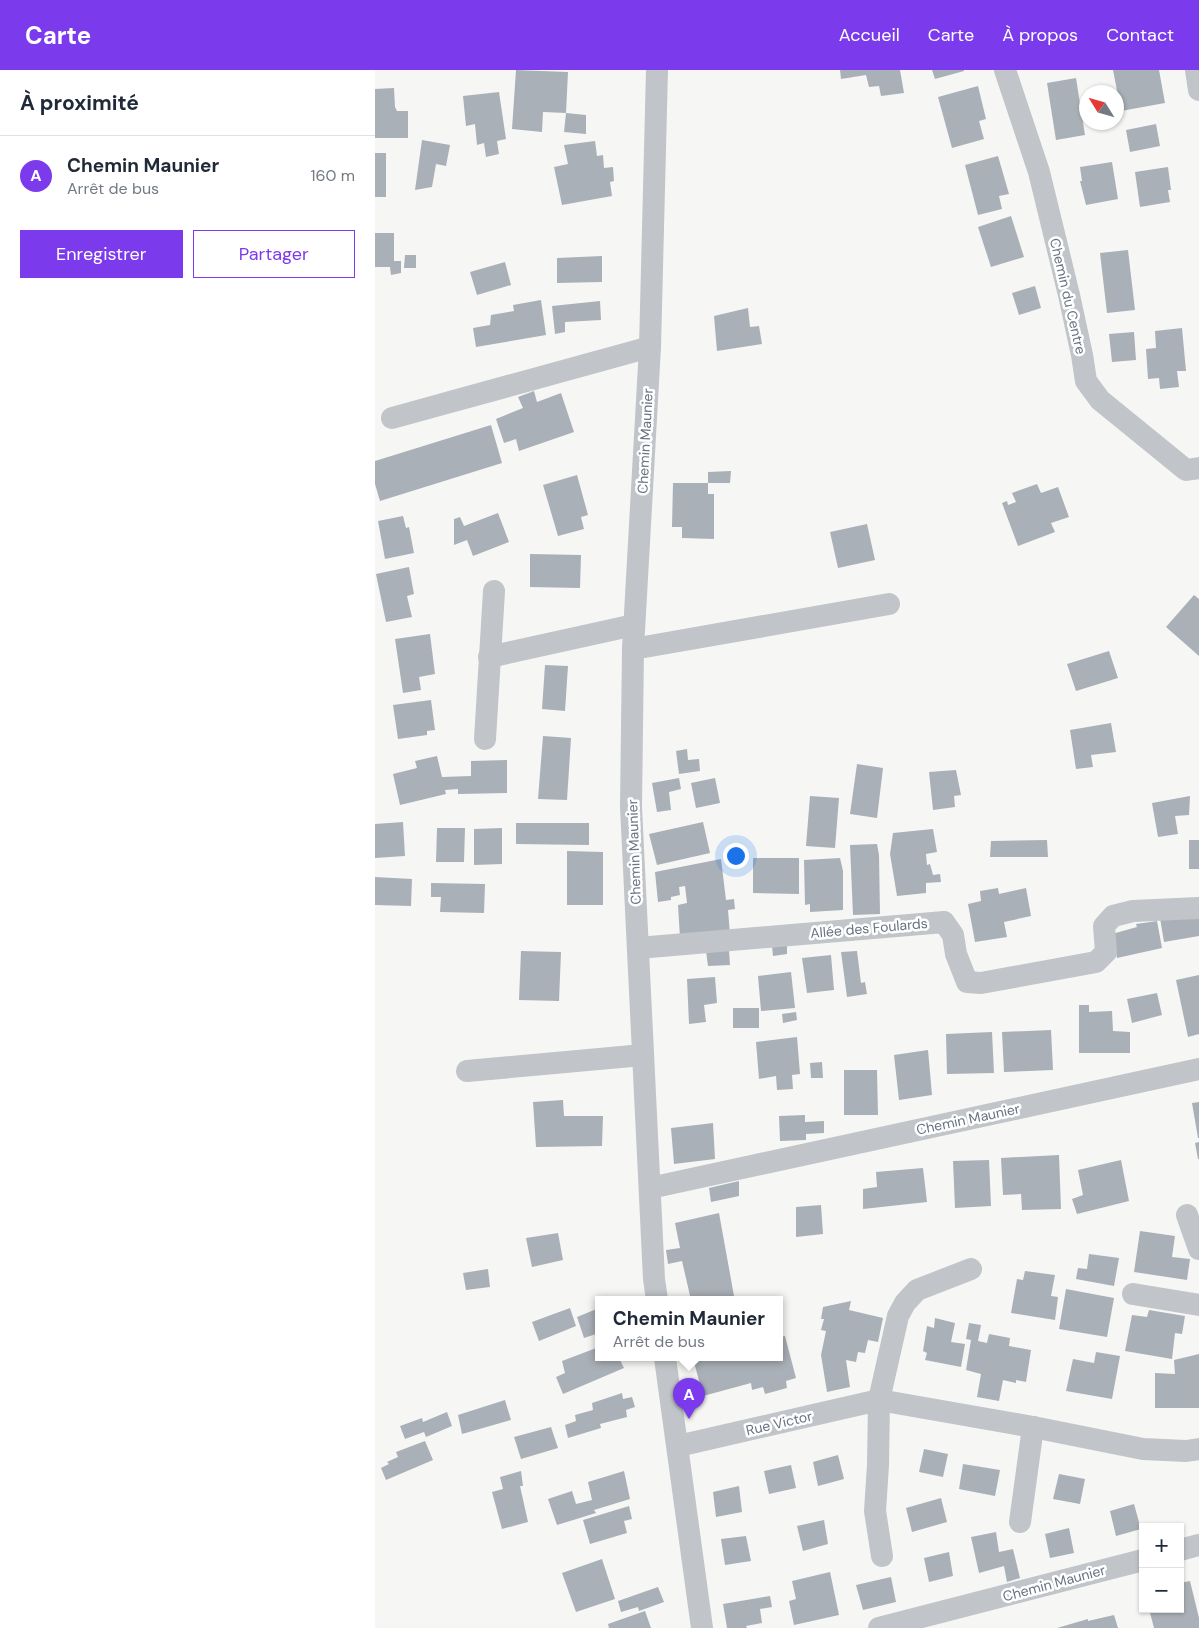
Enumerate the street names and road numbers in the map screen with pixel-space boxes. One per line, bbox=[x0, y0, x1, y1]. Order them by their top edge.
street label: Chemin du Centre bbox=[1046, 236, 1090, 356]
street label: Chemin Maunier bbox=[633, 388, 657, 494]
street label: Chemin Maunier bbox=[623, 799, 645, 905]
street label: Allée des Foulards bbox=[810, 914, 928, 942]
street label: Chemin Maunier bbox=[914, 1099, 1022, 1139]
street label: Rue Victor bbox=[744, 1407, 814, 1439]
street label: Chemin Maunier bbox=[1001, 1561, 1107, 1605]

